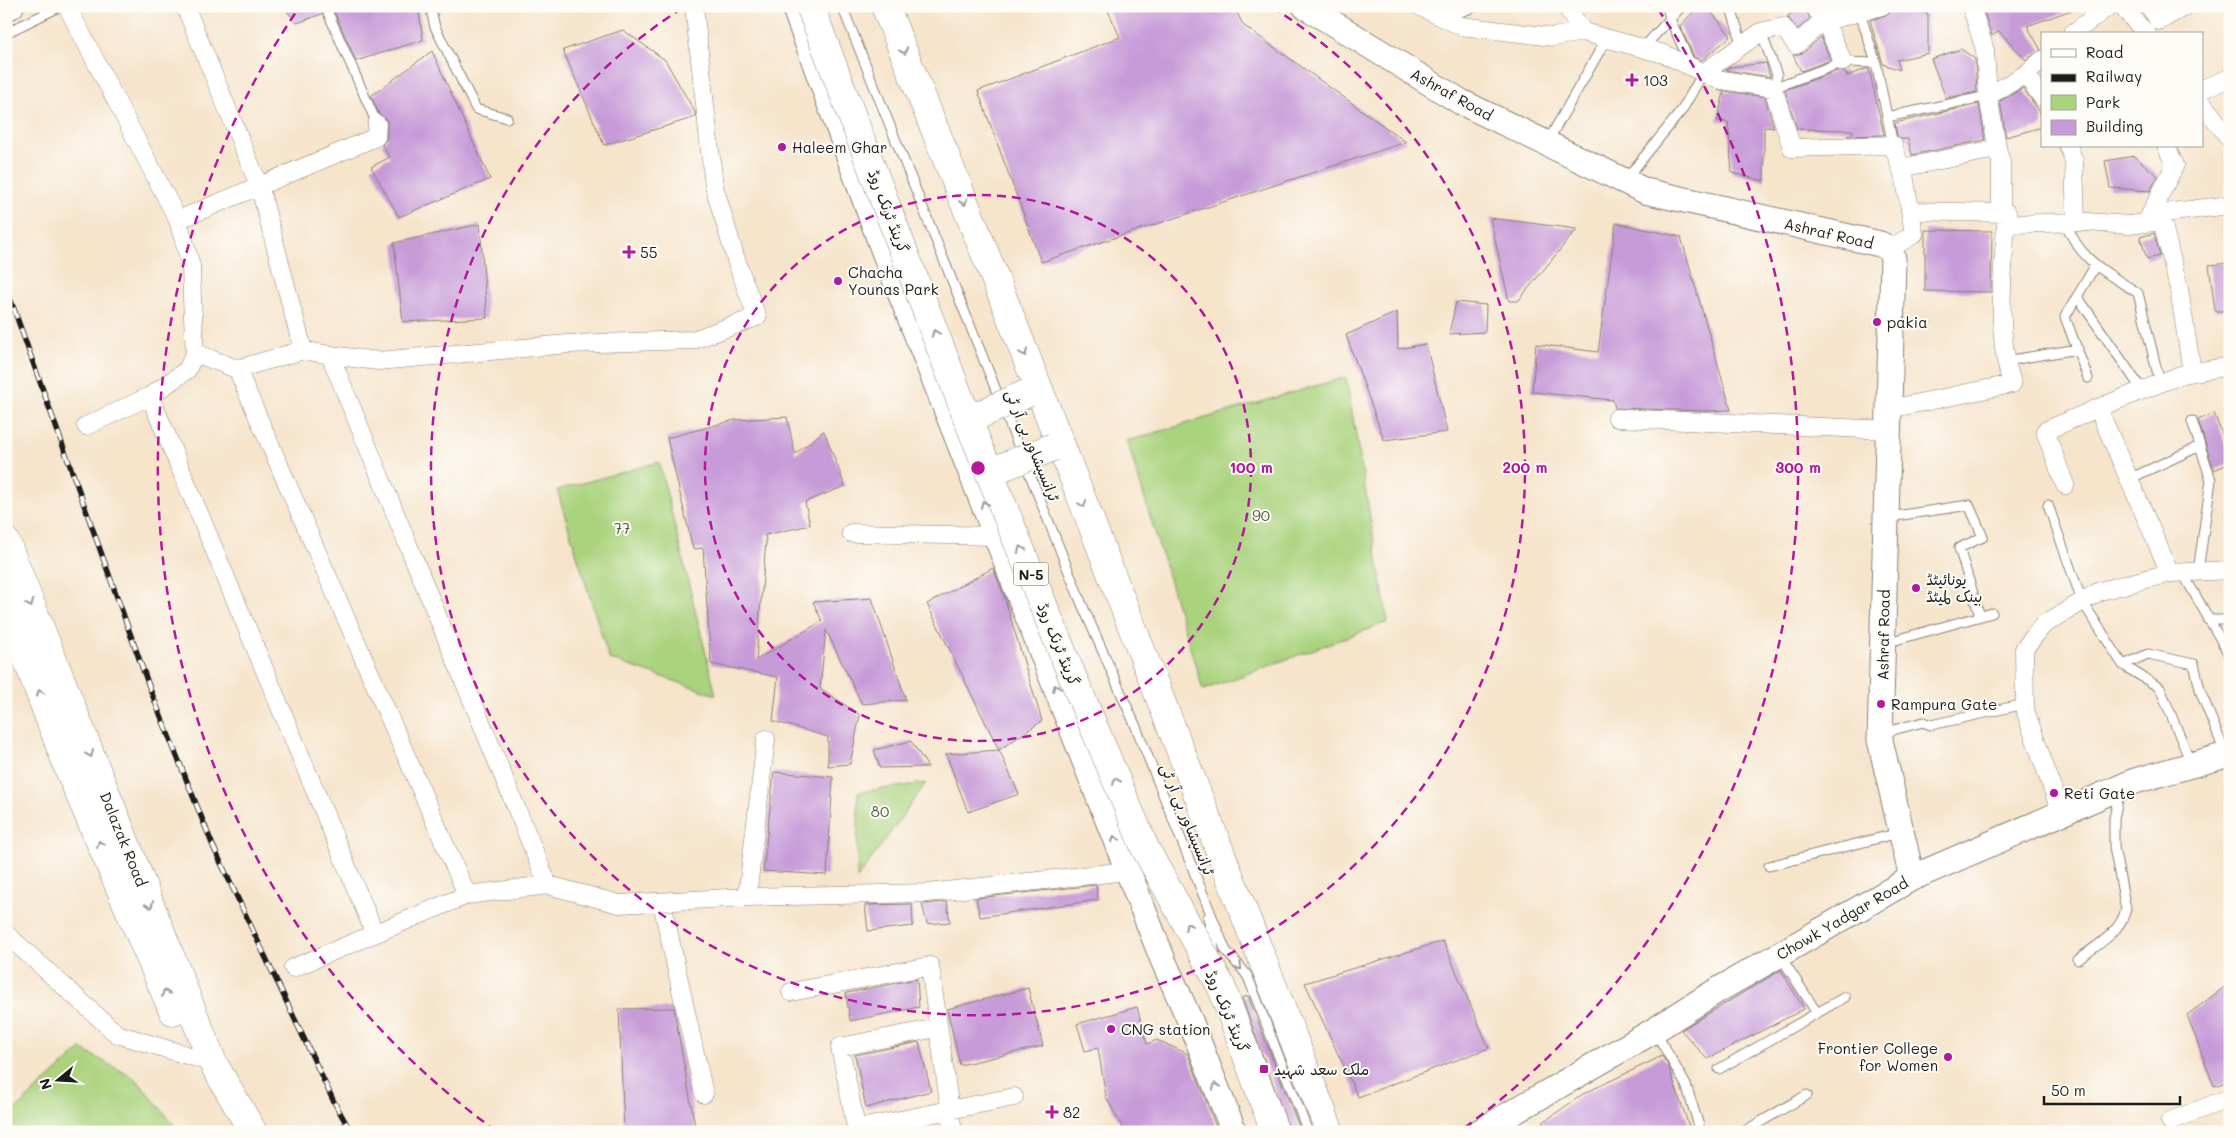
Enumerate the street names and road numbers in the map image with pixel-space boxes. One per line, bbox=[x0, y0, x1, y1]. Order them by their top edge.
street label: Ashraf Road bbox=[1407, 63, 1497, 125]
street label: گرینڈ ٹرنک روڈ bbox=[864, 166, 914, 256]
street label: Ashraf Road bbox=[1782, 213, 1876, 253]
street label: ٹرانسپشاور بی آر ٹی bbox=[1001, 386, 1065, 505]
road number: N-5 bbox=[1014, 562, 1048, 586]
street label: Ashraf Road bbox=[1872, 589, 1894, 681]
street label: گرینڈ ٹرنک روڈ bbox=[1033, 600, 1085, 688]
street label: ٹرانسپشاور بی آر ٹی bbox=[1156, 760, 1220, 879]
street label: Dalazak Road bbox=[96, 789, 152, 889]
street label: Chowk Yadgar Road bbox=[1773, 872, 1911, 964]
street label: گرینڈ ٹرنک روڈ bbox=[1202, 967, 1254, 1055]

